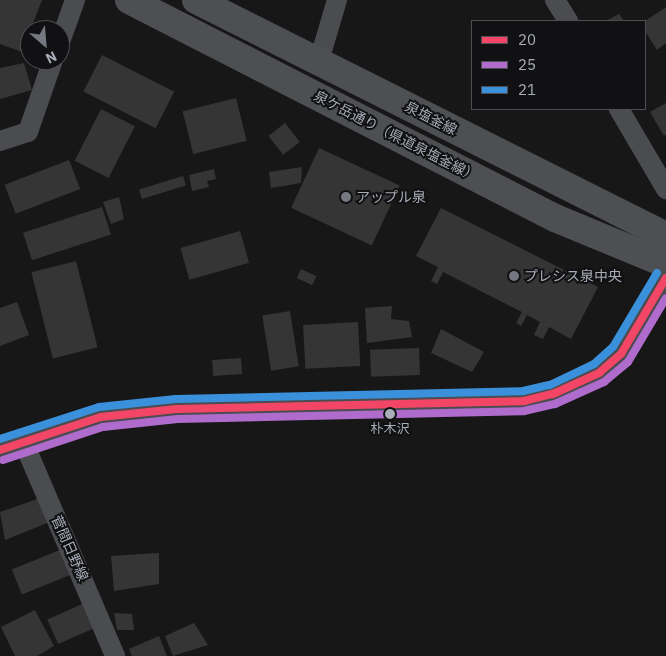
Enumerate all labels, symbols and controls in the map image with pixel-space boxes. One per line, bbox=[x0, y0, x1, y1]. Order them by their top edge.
north arrow bbox=[20, 20, 70, 70]
legend bbox=[471, 20, 646, 110]
text: 20 bbox=[518, 30, 536, 49]
text: N bbox=[43, 47, 60, 68]
text: 25 bbox=[518, 55, 536, 74]
text: 21 bbox=[518, 80, 536, 99]
street label: 泉ケ岳通り（県道泉塩釜線） bbox=[311, 87, 481, 185]
street label: 泉塩釜線 bbox=[402, 98, 460, 138]
place label: アップル泉 bbox=[356, 189, 426, 205]
marker: アップル泉 bbox=[340, 191, 352, 203]
place label: プレシス泉中央 bbox=[524, 268, 622, 284]
marker: プレシス泉中央 bbox=[508, 270, 520, 282]
marker: 朴木沢 bbox=[385, 409, 395, 419]
place label: 朴木沢 bbox=[371, 421, 409, 437]
street label: 菅間日野線 bbox=[48, 513, 92, 583]

